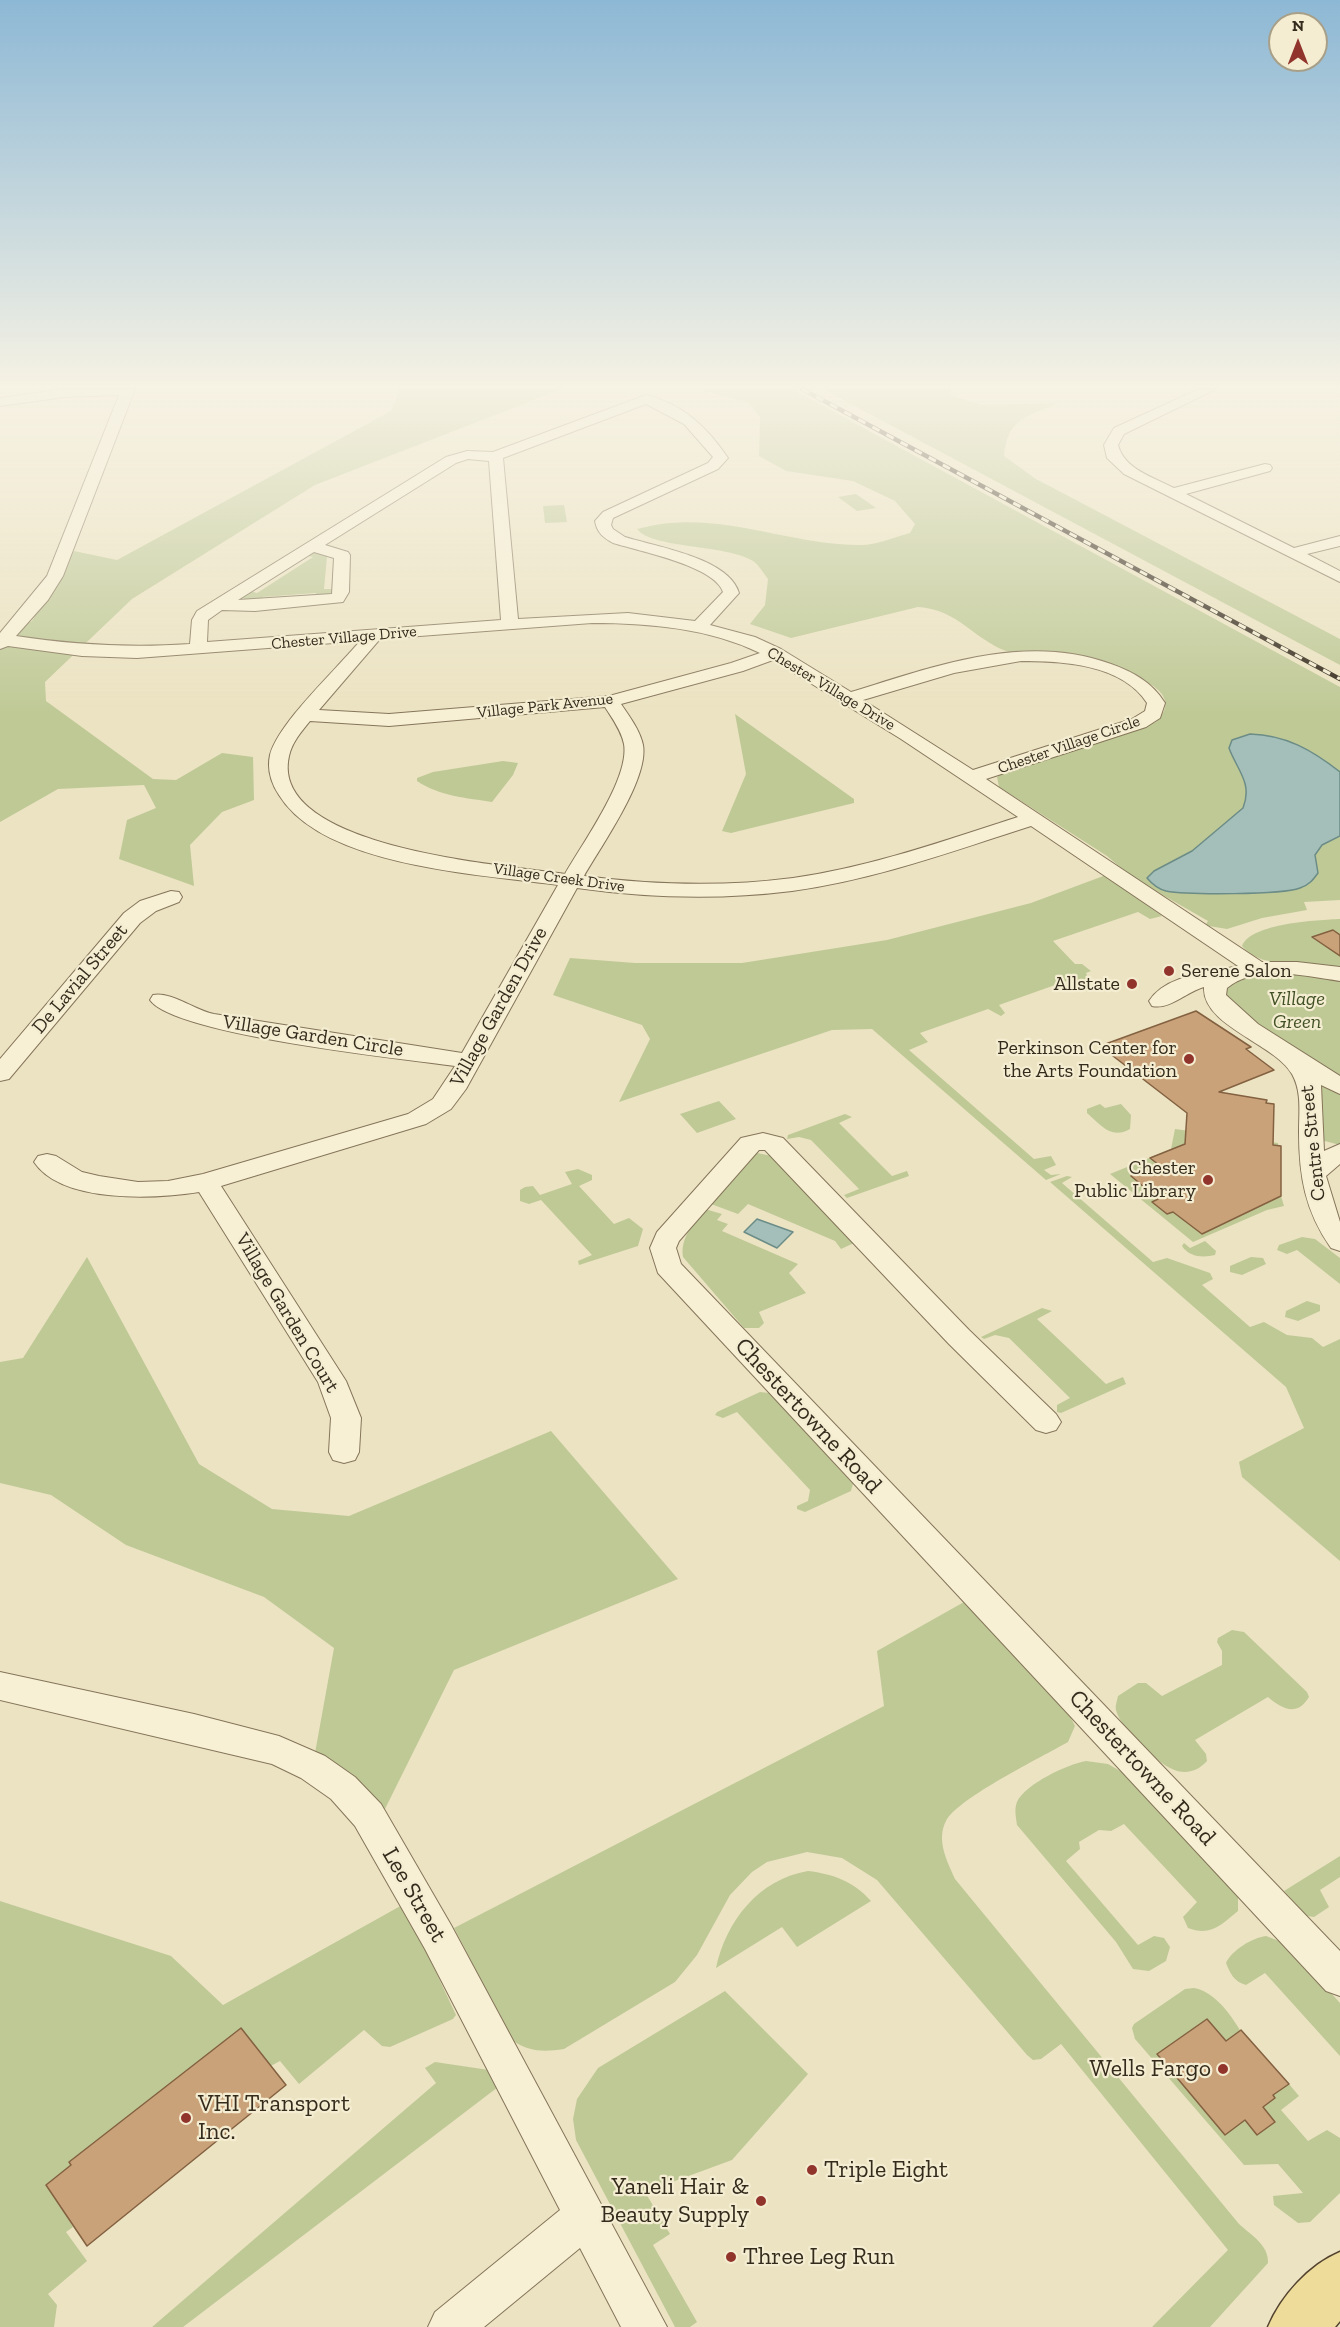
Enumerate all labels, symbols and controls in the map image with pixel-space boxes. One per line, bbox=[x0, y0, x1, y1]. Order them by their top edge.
north arrow bbox=[1268, 12, 1328, 72]
text: N bbox=[1292, 16, 1304, 35]
street label: Chester Village Drive bbox=[270, 622, 418, 654]
street label: Chester Village Drive bbox=[763, 643, 899, 735]
street label: Village Park Avenue bbox=[476, 689, 614, 723]
street label: Chester Village Circle bbox=[995, 712, 1143, 778]
street label: Village Creek Drive bbox=[492, 859, 626, 897]
street label: De Lavial Street bbox=[27, 919, 133, 1039]
street label: Village Garden Drive bbox=[445, 923, 553, 1091]
place label: Serene Salon bbox=[1181, 959, 1292, 983]
marker: Serene Salon bbox=[1162, 964, 1176, 978]
place label: Allstate bbox=[1054, 972, 1120, 996]
marker: Allstate bbox=[1125, 977, 1139, 991]
park label: Village Green bbox=[1269, 987, 1325, 1034]
street label: Village Garden Circle bbox=[221, 1010, 405, 1062]
place label: Perkinson Center for the Arts Foundation bbox=[997, 1036, 1177, 1083]
marker: Perkinson Center for the Arts Foundation bbox=[1182, 1052, 1196, 1066]
street label: Centre Street bbox=[1295, 1084, 1331, 1202]
place label: Chester Public Library bbox=[1074, 1156, 1196, 1203]
marker: Chester Public Library bbox=[1201, 1173, 1215, 1187]
street label: Village Garden Court bbox=[230, 1229, 344, 1397]
street label: Chestertowne Road bbox=[728, 1332, 888, 1500]
street label: Chestertowne Road bbox=[1062, 1684, 1222, 1852]
street label: Lee Street bbox=[375, 1843, 453, 1947]
place label: Wells Fargo bbox=[1089, 2055, 1211, 2083]
marker: Wells Fargo bbox=[1216, 2062, 1230, 2076]
place label: VHI Transport Inc. bbox=[198, 2090, 350, 2146]
marker: VHI Transport Inc. bbox=[179, 2111, 193, 2125]
place label: Triple Eight bbox=[824, 2156, 948, 2184]
marker: Triple Eight bbox=[805, 2163, 819, 2177]
place label: Yaneli Hair & Beauty Supply bbox=[601, 2173, 749, 2229]
marker: Yaneli Hair & Beauty Supply bbox=[754, 2194, 768, 2208]
place label: Three Leg Run bbox=[743, 2243, 894, 2271]
marker: Three Leg Run bbox=[724, 2250, 738, 2264]

